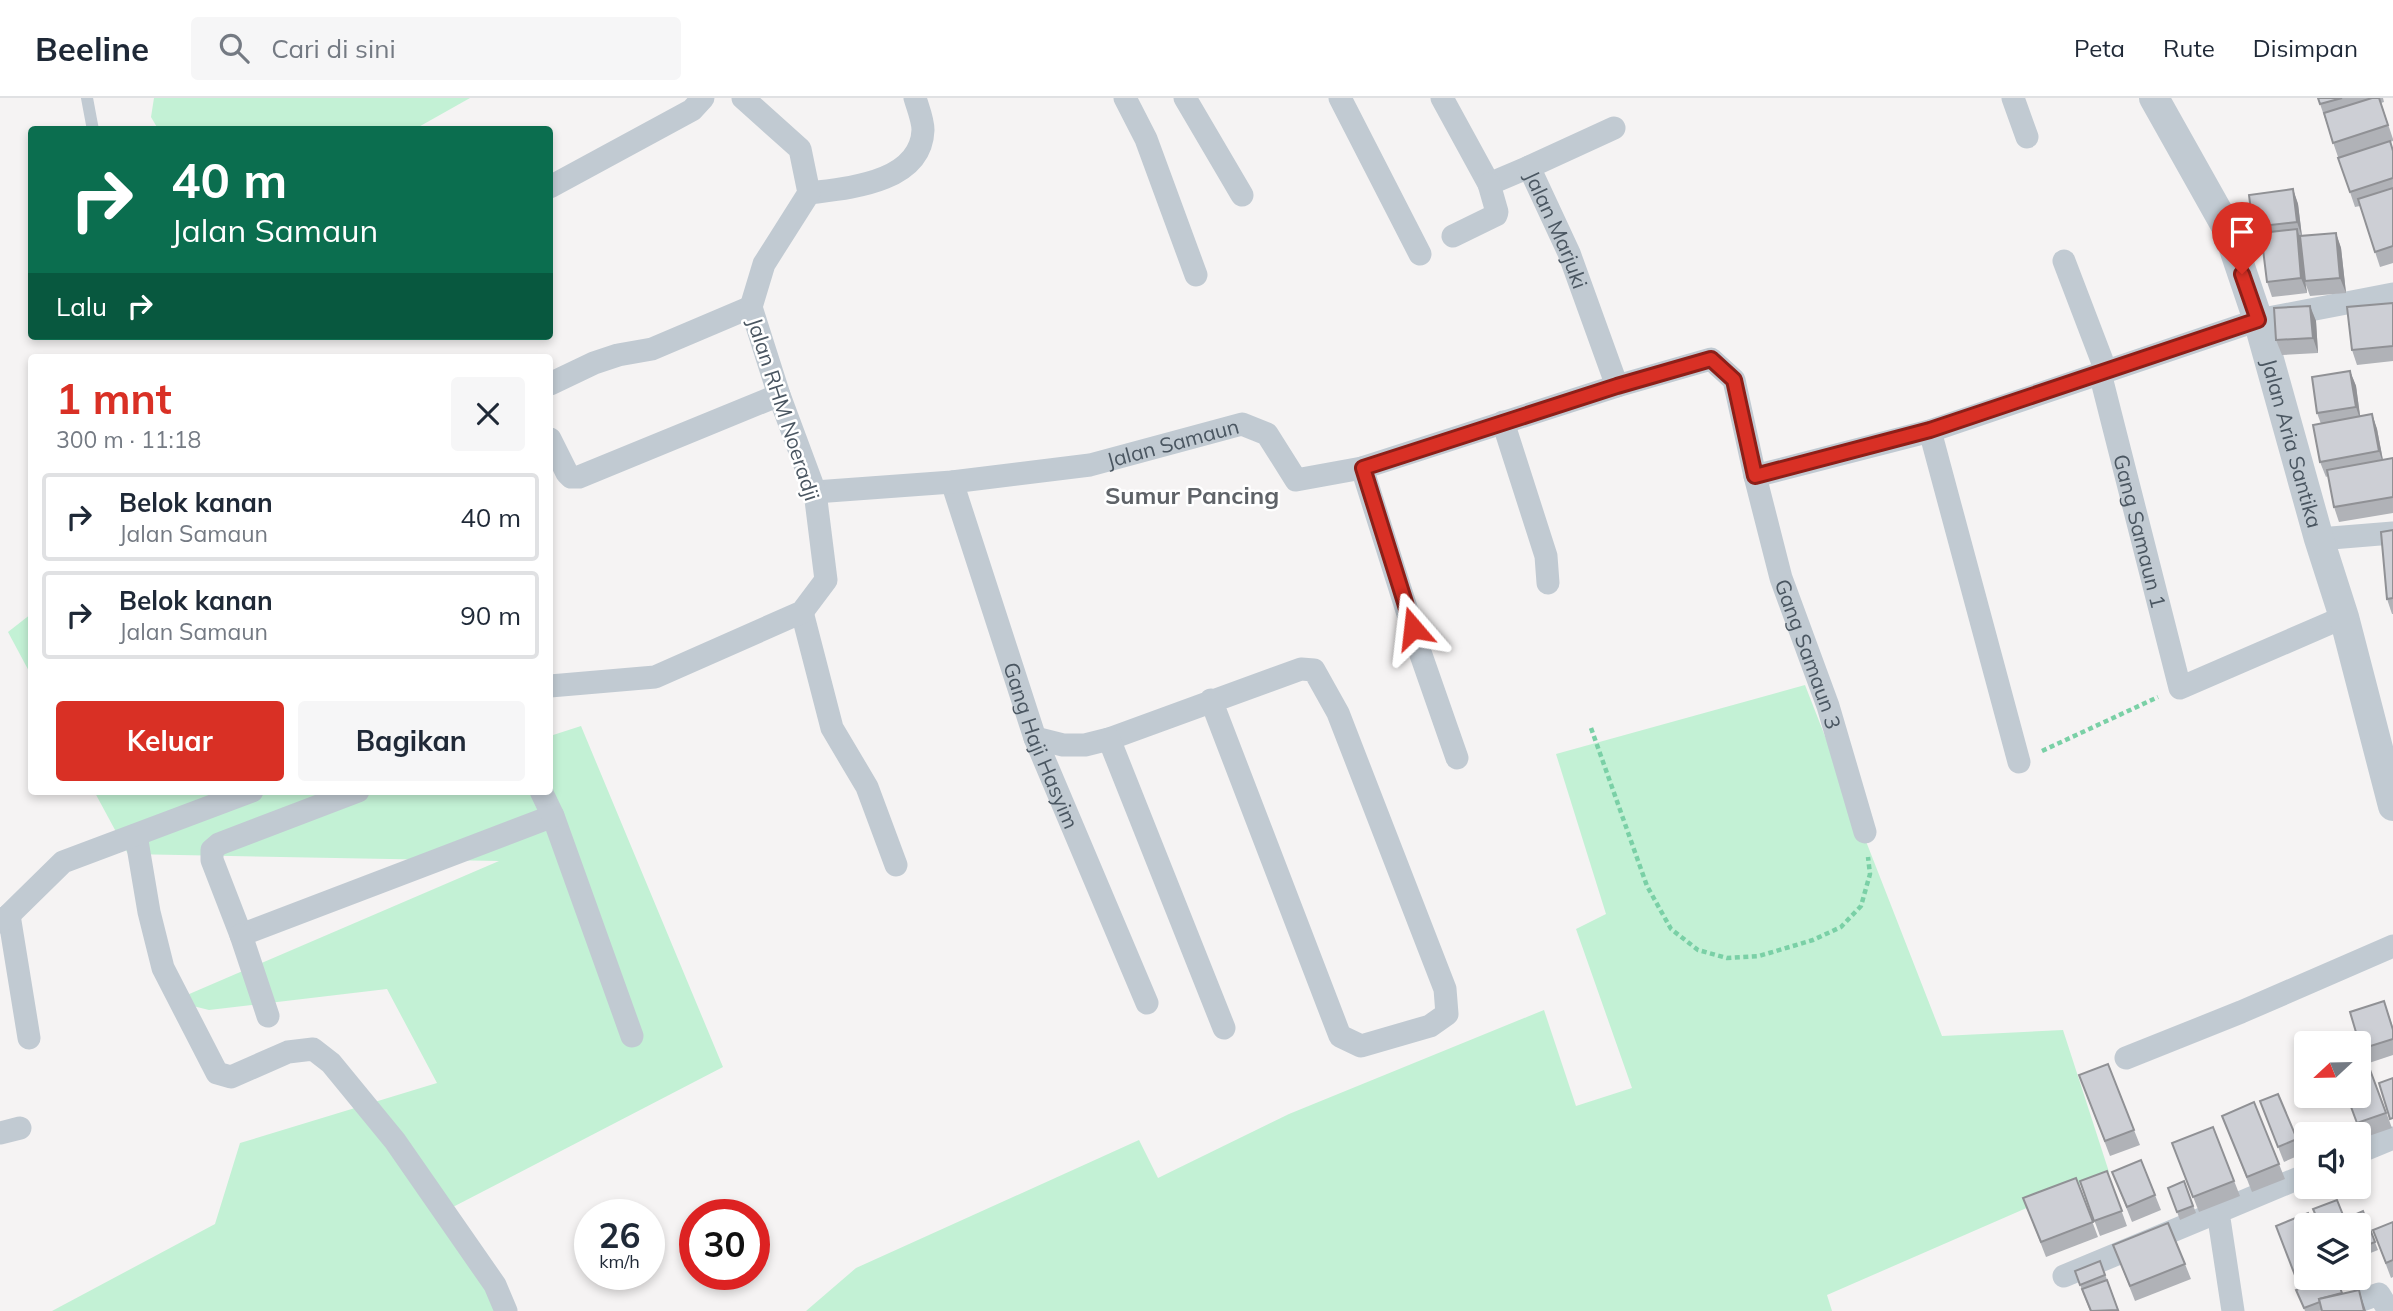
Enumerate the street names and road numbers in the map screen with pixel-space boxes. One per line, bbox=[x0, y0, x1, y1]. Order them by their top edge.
street label: Jalan Marjuki bbox=[1520, 166, 1594, 292]
street label: Jalan RHM Noeradji bbox=[742, 314, 826, 504]
street label: Jalan Aria Santika bbox=[2256, 355, 2328, 531]
street label: Jalan Samaun bbox=[1104, 412, 1242, 473]
street label: Gang Samaun 1 bbox=[2108, 451, 2172, 611]
street label: Gang Samaun 3 bbox=[1769, 575, 1847, 732]
street label: Gang Haji Hasyim bbox=[998, 659, 1085, 832]

